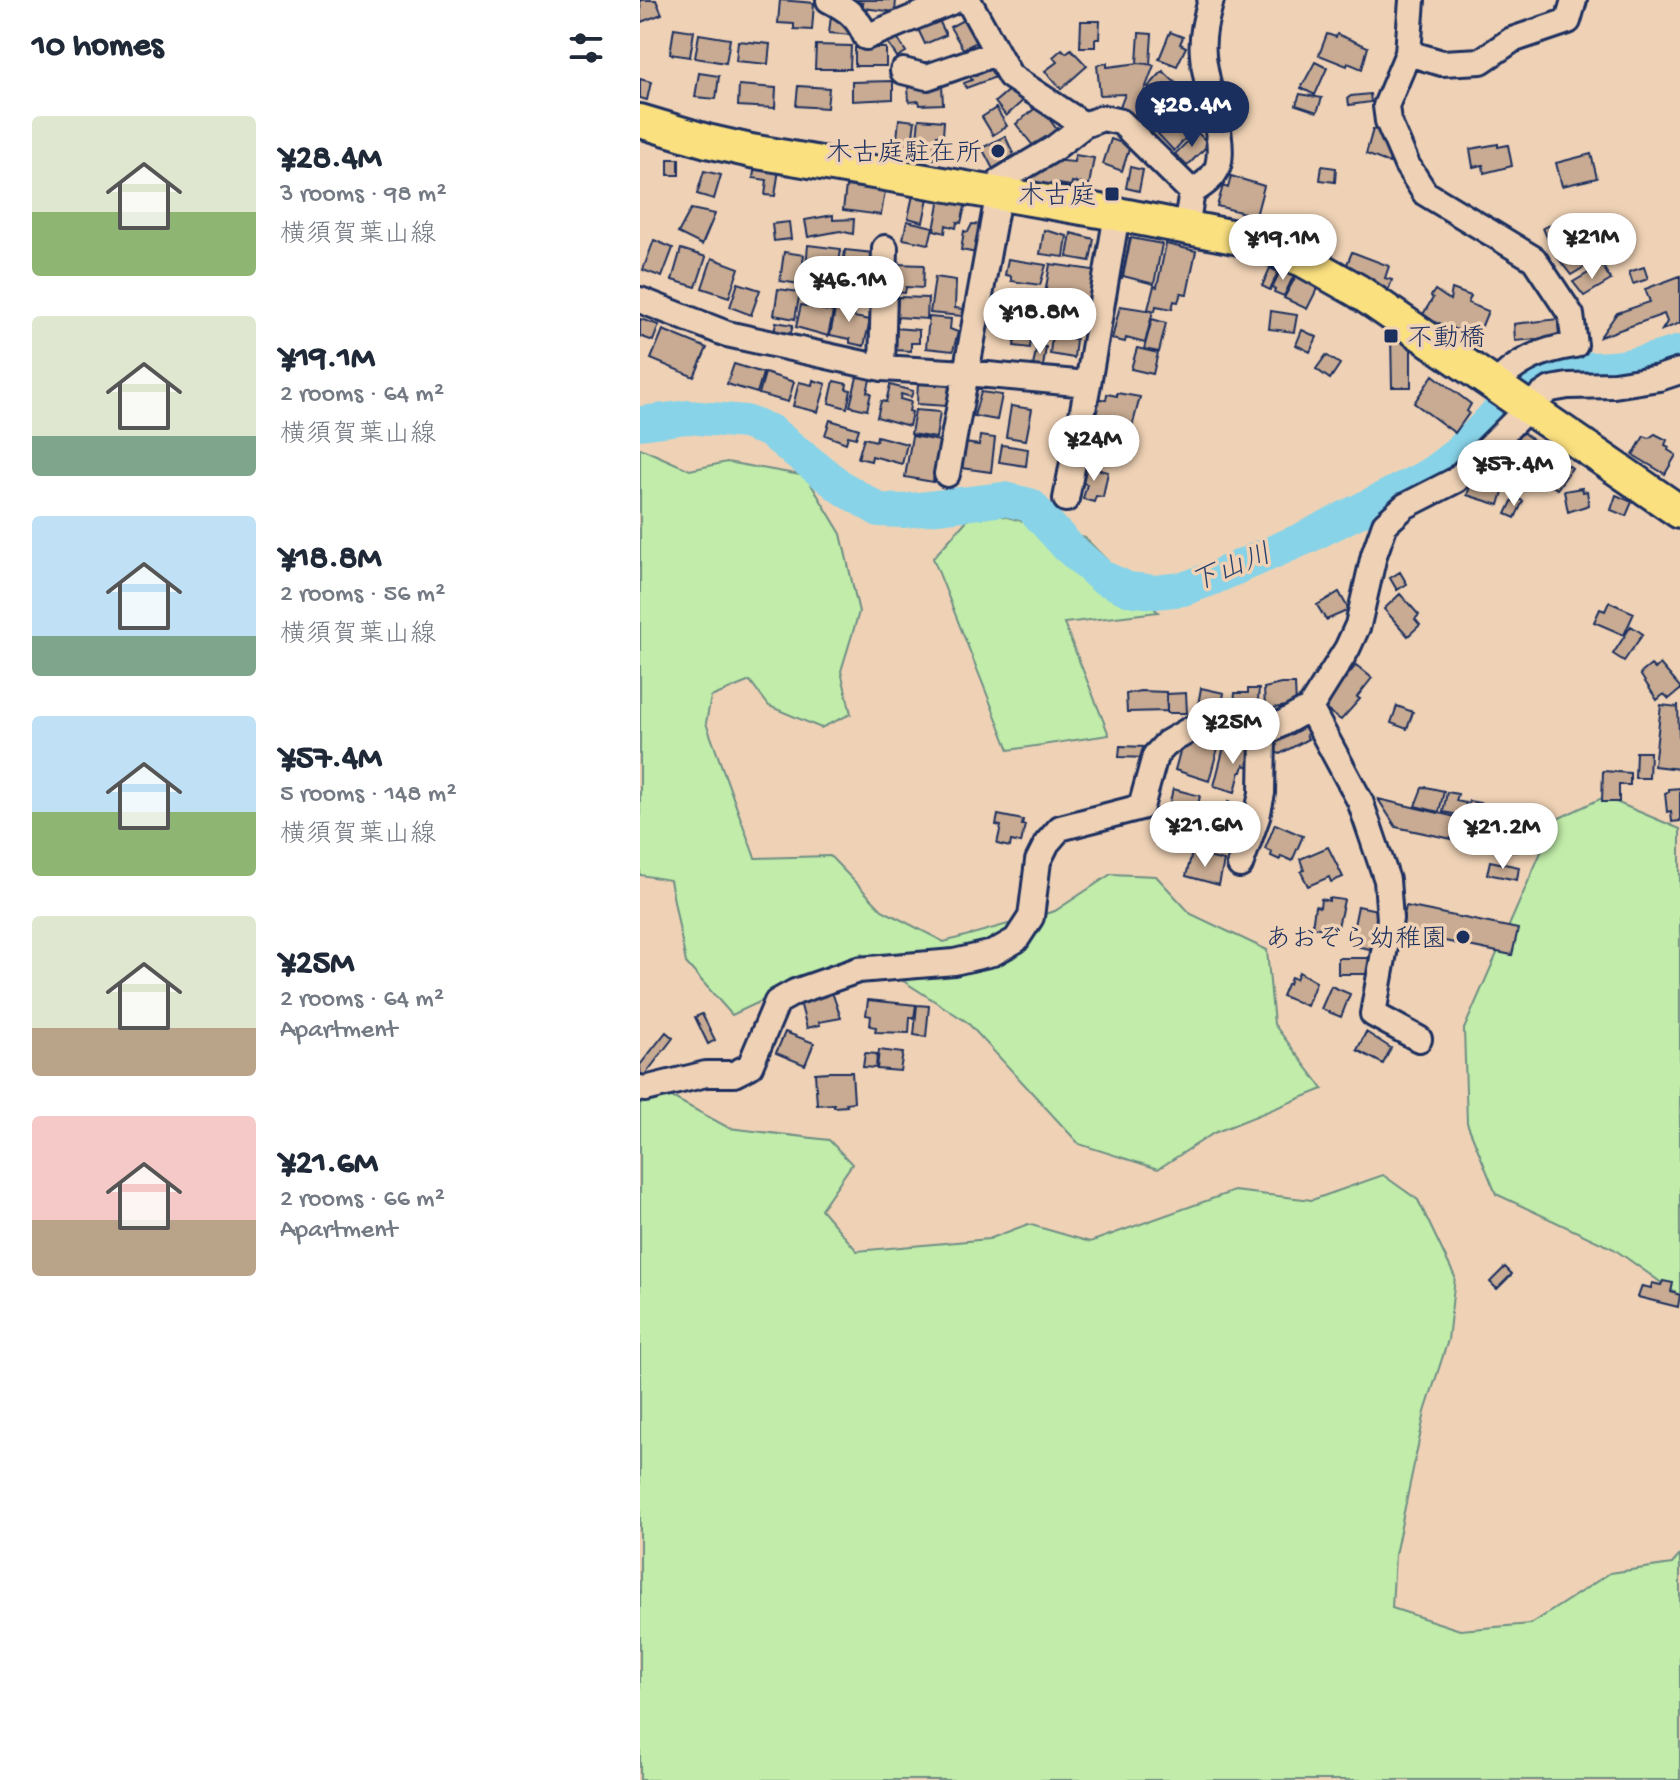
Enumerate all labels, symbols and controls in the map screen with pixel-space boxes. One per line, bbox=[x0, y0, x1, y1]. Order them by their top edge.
icon: filters bbox=[564, 26, 608, 70]
text: 10 homes bbox=[32, 28, 163, 68]
pin: ¥28.4M bbox=[1127, 81, 1257, 149]
text: ¥28.4M bbox=[1153, 91, 1231, 122]
place label: 木古庭駐在所 bbox=[826, 138, 982, 171]
text: ¥28.4M bbox=[280, 140, 381, 180]
marker: 木古庭駐在所 bbox=[989, 142, 1007, 160]
icon: home bbox=[96, 148, 192, 244]
text: 3 rooms · 98 m² bbox=[280, 180, 447, 211]
place label: 木古庭 bbox=[1018, 181, 1096, 214]
marker: 木古庭 bbox=[1103, 185, 1121, 203]
pin: ¥21M bbox=[1545, 213, 1639, 281]
pin: ¥19.1M bbox=[1218, 214, 1348, 282]
text: 横須賀葉山線 bbox=[280, 221, 436, 252]
text: ¥21M bbox=[1565, 223, 1619, 254]
text: ¥19.1M bbox=[1247, 224, 1319, 255]
pin: ¥46.1M bbox=[784, 256, 914, 324]
text: ¥46.1M bbox=[812, 266, 886, 297]
pin: ¥18.8M bbox=[975, 288, 1105, 356]
text: ¥18.8M bbox=[1001, 298, 1079, 329]
place label: 不動橋 bbox=[1407, 324, 1485, 356]
marker: 不動橋 bbox=[1382, 327, 1400, 345]
text: ¥19.1M bbox=[280, 340, 375, 380]
icon: home bbox=[96, 348, 192, 444]
text: 2 rooms · 64 m² bbox=[280, 380, 444, 411]
pin: ¥24M bbox=[1047, 415, 1141, 483]
text: 横須賀葉山線 bbox=[280, 421, 436, 452]
text: ¥24M bbox=[1066, 425, 1122, 456]
pin: ¥57.4M bbox=[1449, 440, 1579, 508]
text: ¥57.4M bbox=[1475, 450, 1553, 481]
water label: 下山川 bbox=[1187, 539, 1277, 601]
text: ¥18.8M bbox=[280, 540, 381, 580]
icon: home bbox=[96, 548, 192, 644]
text: 2 rooms · 56 m² bbox=[280, 580, 445, 611]
text: 横須賀葉山線 bbox=[280, 621, 436, 652]
pin: ¥25M bbox=[1186, 698, 1280, 766]
text: ¥25M bbox=[1205, 708, 1261, 739]
text: ¥57.4M bbox=[280, 740, 382, 780]
icon: home bbox=[96, 748, 192, 844]
text: 5 rooms · 148 m² bbox=[280, 780, 457, 811]
pin: ¥21.6M bbox=[1140, 801, 1270, 869]
pin: ¥21.2M bbox=[1438, 803, 1568, 871]
text: ¥21.6M bbox=[1168, 811, 1242, 842]
text: ¥21.2M bbox=[1466, 813, 1540, 844]
text: 横須賀葉山線 bbox=[280, 821, 436, 852]
place label: あおぞら幼稚園 bbox=[1265, 925, 1447, 957]
marker: あおぞら幼稚園 bbox=[1454, 928, 1472, 946]
text: ¥25M bbox=[280, 945, 354, 985]
icon: home bbox=[96, 948, 192, 1044]
text: 2 rooms · 64 m² bbox=[280, 985, 444, 1016]
text: Apartment bbox=[280, 1016, 397, 1047]
text: ¥21.6M bbox=[280, 1145, 378, 1185]
icon: home bbox=[96, 1148, 192, 1244]
text: 2 rooms · 66 m² bbox=[280, 1185, 445, 1216]
text: Apartment bbox=[280, 1216, 397, 1247]

